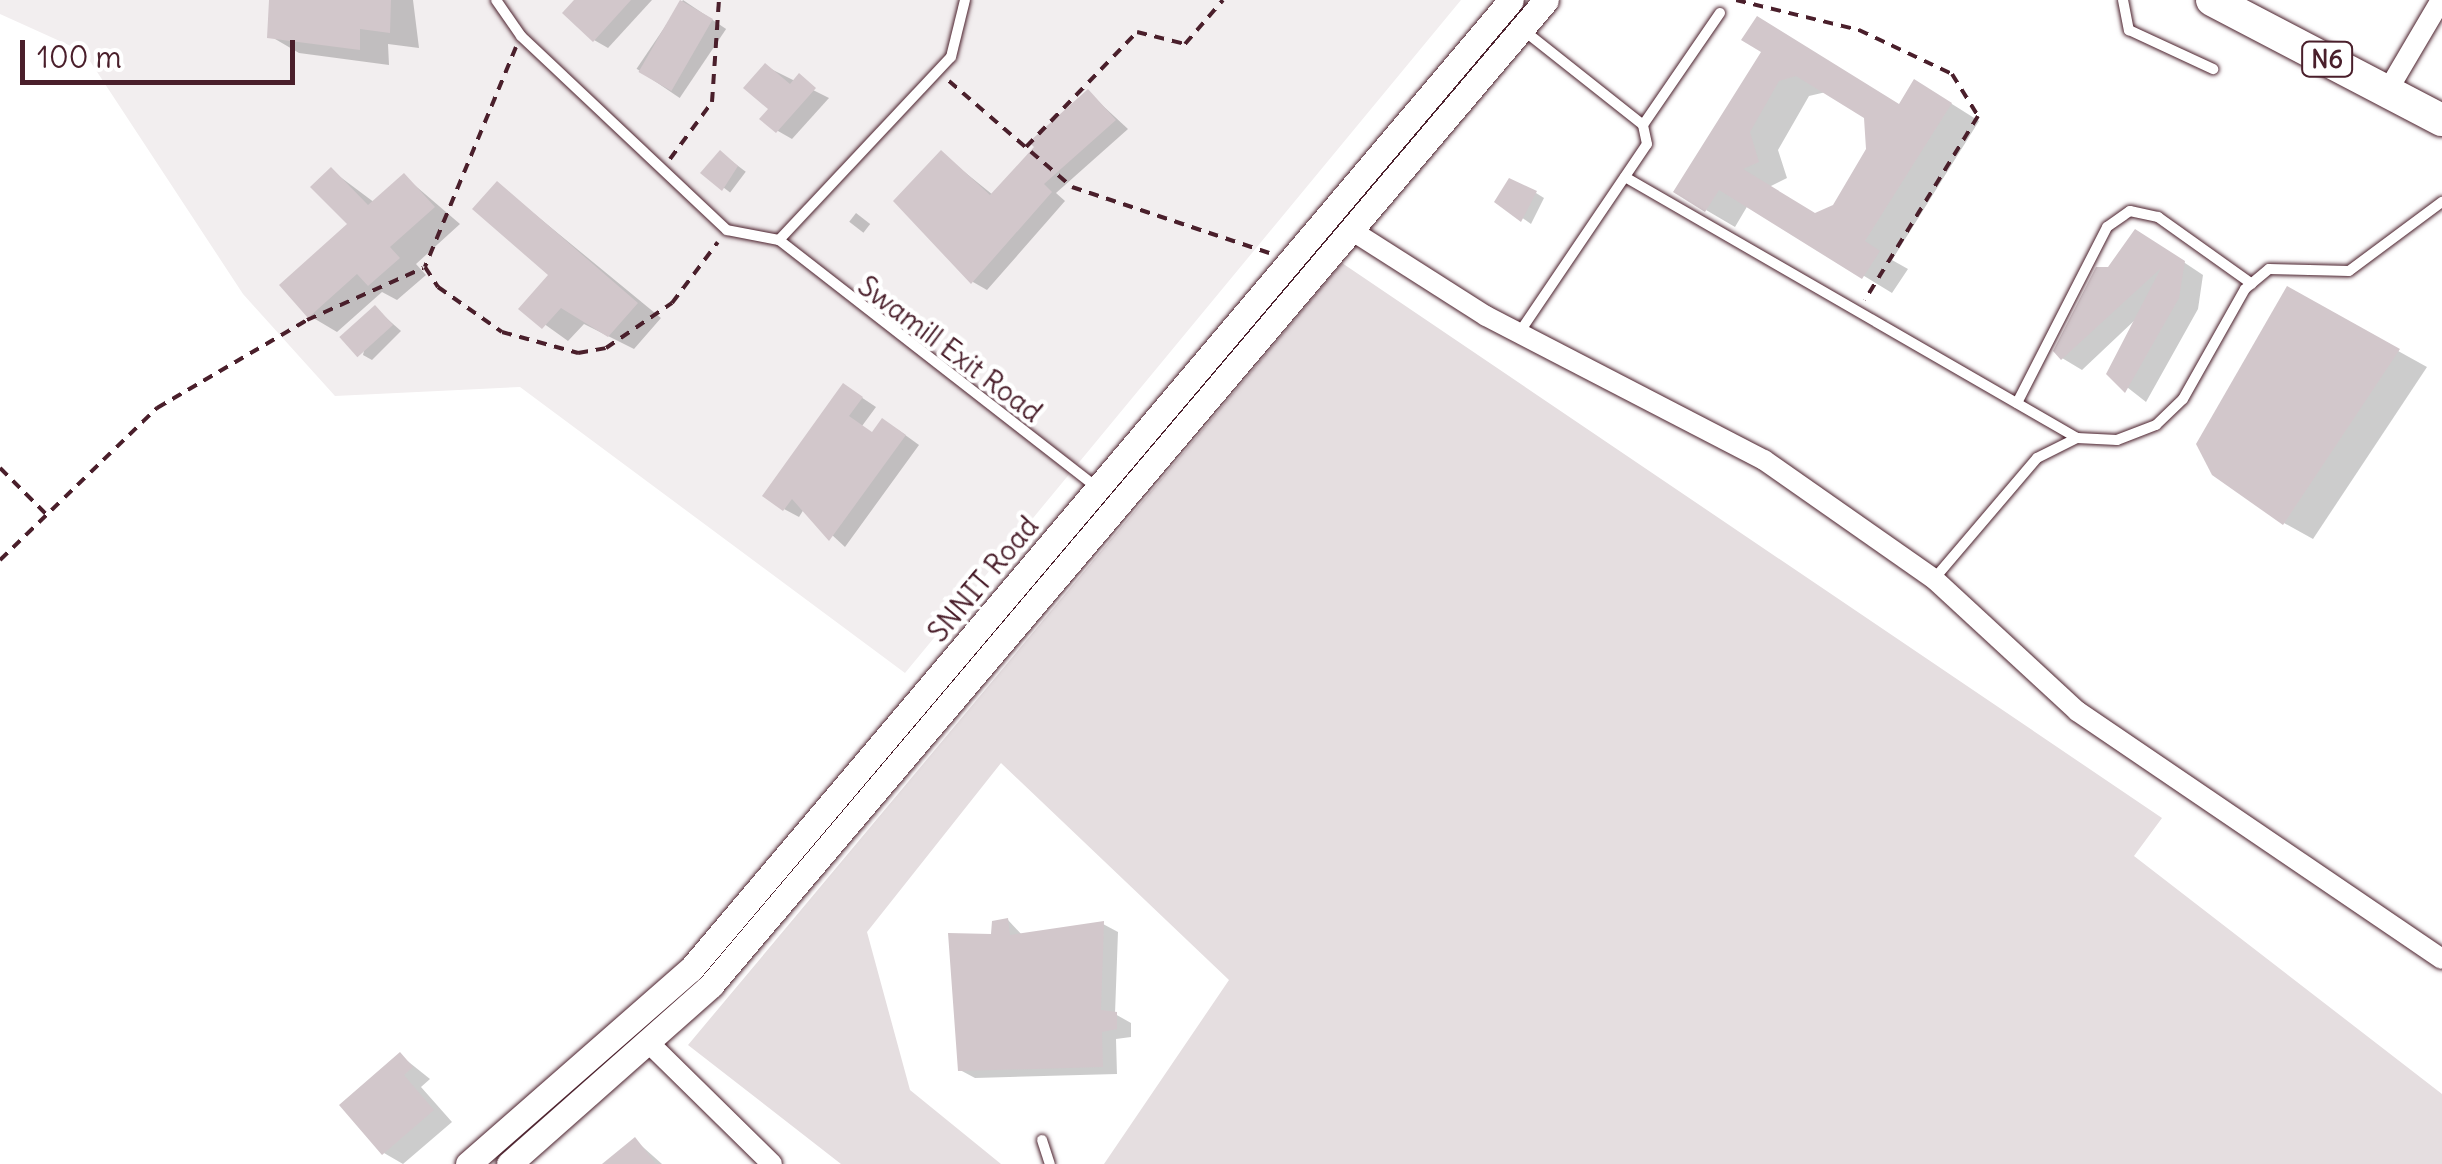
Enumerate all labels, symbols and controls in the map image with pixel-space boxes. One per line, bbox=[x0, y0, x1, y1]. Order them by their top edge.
scale bar bbox=[25, 20, 300, 82]
text: 100 m bbox=[37, 38, 122, 76]
road number: N6 bbox=[2300, 39, 2354, 79]
street label: Swamill Exit Road bbox=[851, 269, 1049, 429]
street label: SNNIT Road bbox=[921, 509, 1045, 649]

